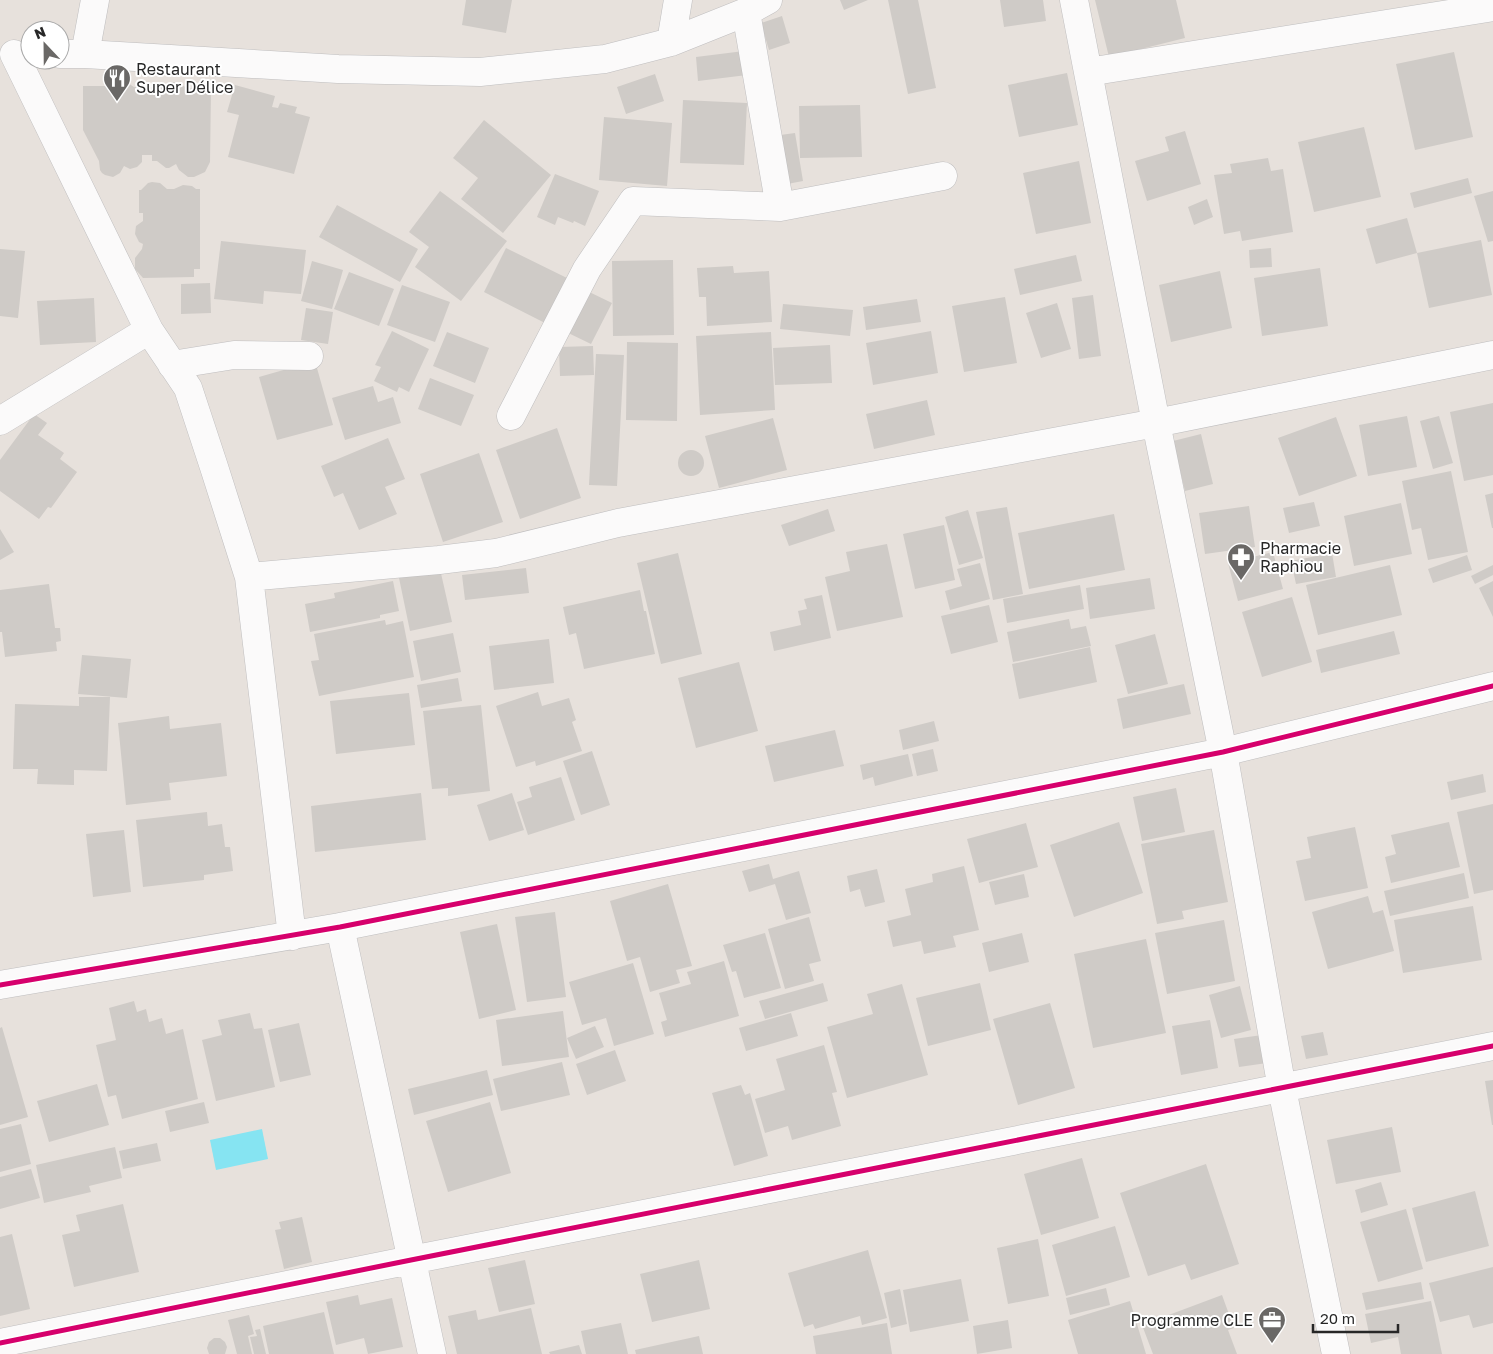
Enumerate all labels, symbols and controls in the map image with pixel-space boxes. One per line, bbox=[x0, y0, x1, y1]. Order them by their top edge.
north arrow bbox=[20, 20, 70, 70]
text: N bbox=[32, 23, 48, 42]
place label: Restaurant Super Délice bbox=[136, 59, 233, 97]
restaurant icon: Restaurant Super Délice bbox=[102, 63, 132, 102]
place label: Pharmacie Raphiou bbox=[1260, 538, 1341, 576]
pharmacy icon: Pharmacie Raphiou bbox=[1226, 542, 1256, 581]
scale bar bbox=[1313, 1302, 1398, 1334]
office icon: Programme CLE bbox=[1257, 1305, 1287, 1344]
text: 20 m bbox=[1320, 1309, 1355, 1327]
place label: Programme CLE bbox=[1131, 1310, 1253, 1330]

